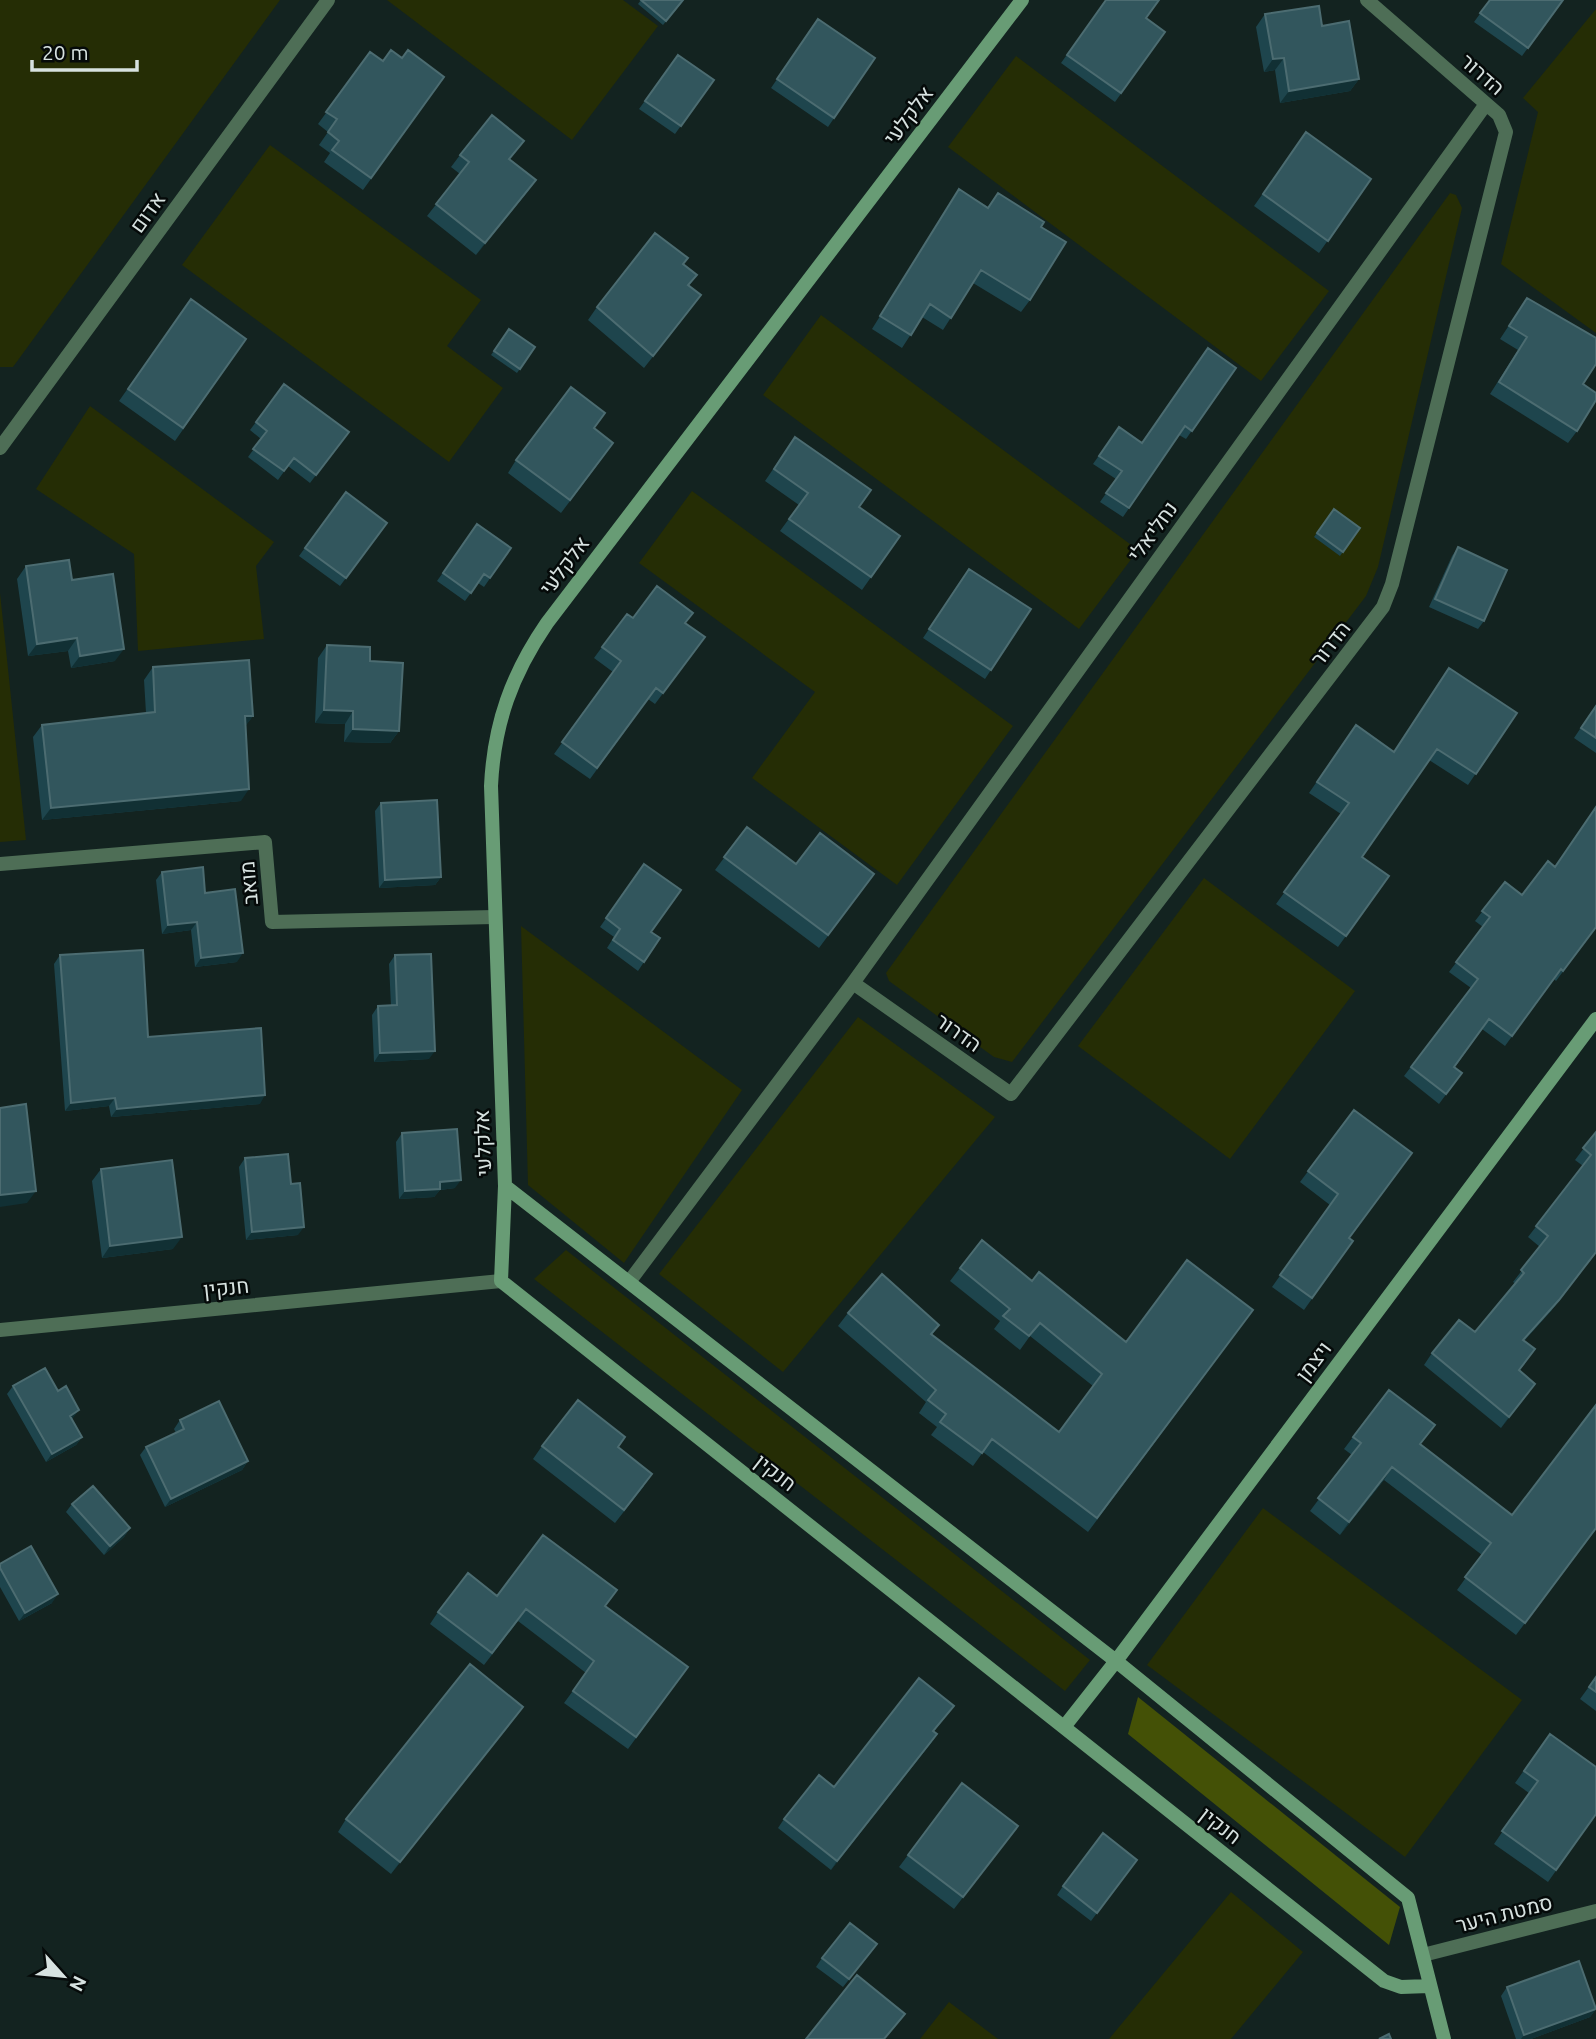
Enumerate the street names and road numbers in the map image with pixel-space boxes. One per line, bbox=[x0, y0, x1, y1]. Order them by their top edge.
street label: הדרור bbox=[1456, 49, 1510, 99]
street label: אלקלעי bbox=[878, 81, 938, 149]
street label: אדום bbox=[124, 187, 170, 237]
street label: נחליאלי bbox=[1122, 496, 1182, 566]
street label: אלקלעי bbox=[534, 531, 594, 599]
street label: הדרור bbox=[1305, 616, 1355, 670]
street label: מואב bbox=[234, 860, 262, 906]
street label: הדרור bbox=[932, 1008, 986, 1056]
street label: אלקלעי bbox=[469, 1109, 495, 1177]
street label: חנקין bbox=[202, 1273, 250, 1301]
street label: ויצמן bbox=[1290, 1336, 1336, 1386]
street label: חנקין bbox=[751, 1448, 801, 1496]
street label: חנקין bbox=[1196, 1801, 1246, 1849]
street label: סמטת היער bbox=[1453, 1889, 1555, 1937]

